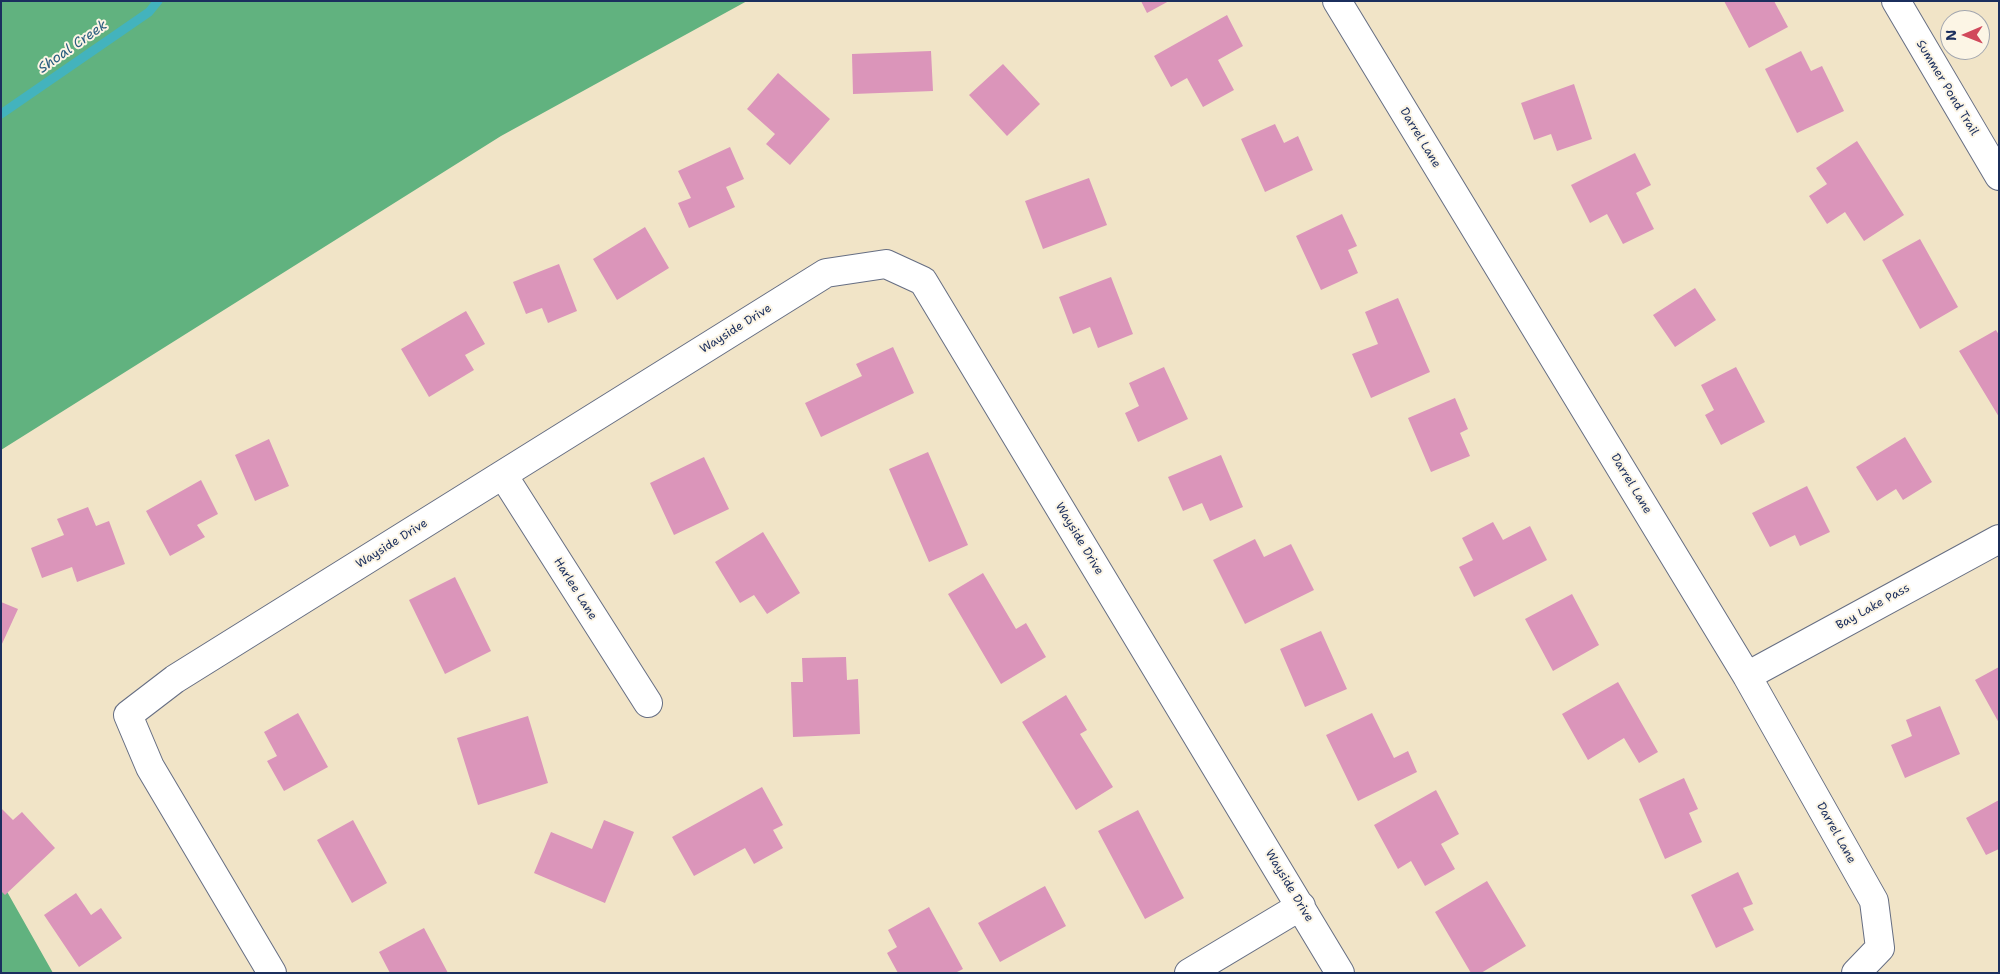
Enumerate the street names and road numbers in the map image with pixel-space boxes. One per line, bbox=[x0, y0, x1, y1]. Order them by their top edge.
street label: Summer Pond Trail bbox=[1913, 38, 1981, 138]
street label: Darrel Lane bbox=[1396, 105, 1444, 171]
street label: Wayside Drive bbox=[697, 301, 775, 357]
street label: Darrel Lane bbox=[1607, 451, 1655, 517]
street label: Wayside Drive bbox=[1052, 500, 1106, 578]
street label: Wayside Drive bbox=[353, 516, 431, 572]
street label: Harlee Lane bbox=[550, 555, 600, 623]
street label: Bay Lake Pass bbox=[1834, 581, 1912, 633]
street label: Darrel Lane bbox=[1813, 800, 1859, 866]
street label: Wayside Drive bbox=[1262, 847, 1316, 925]

